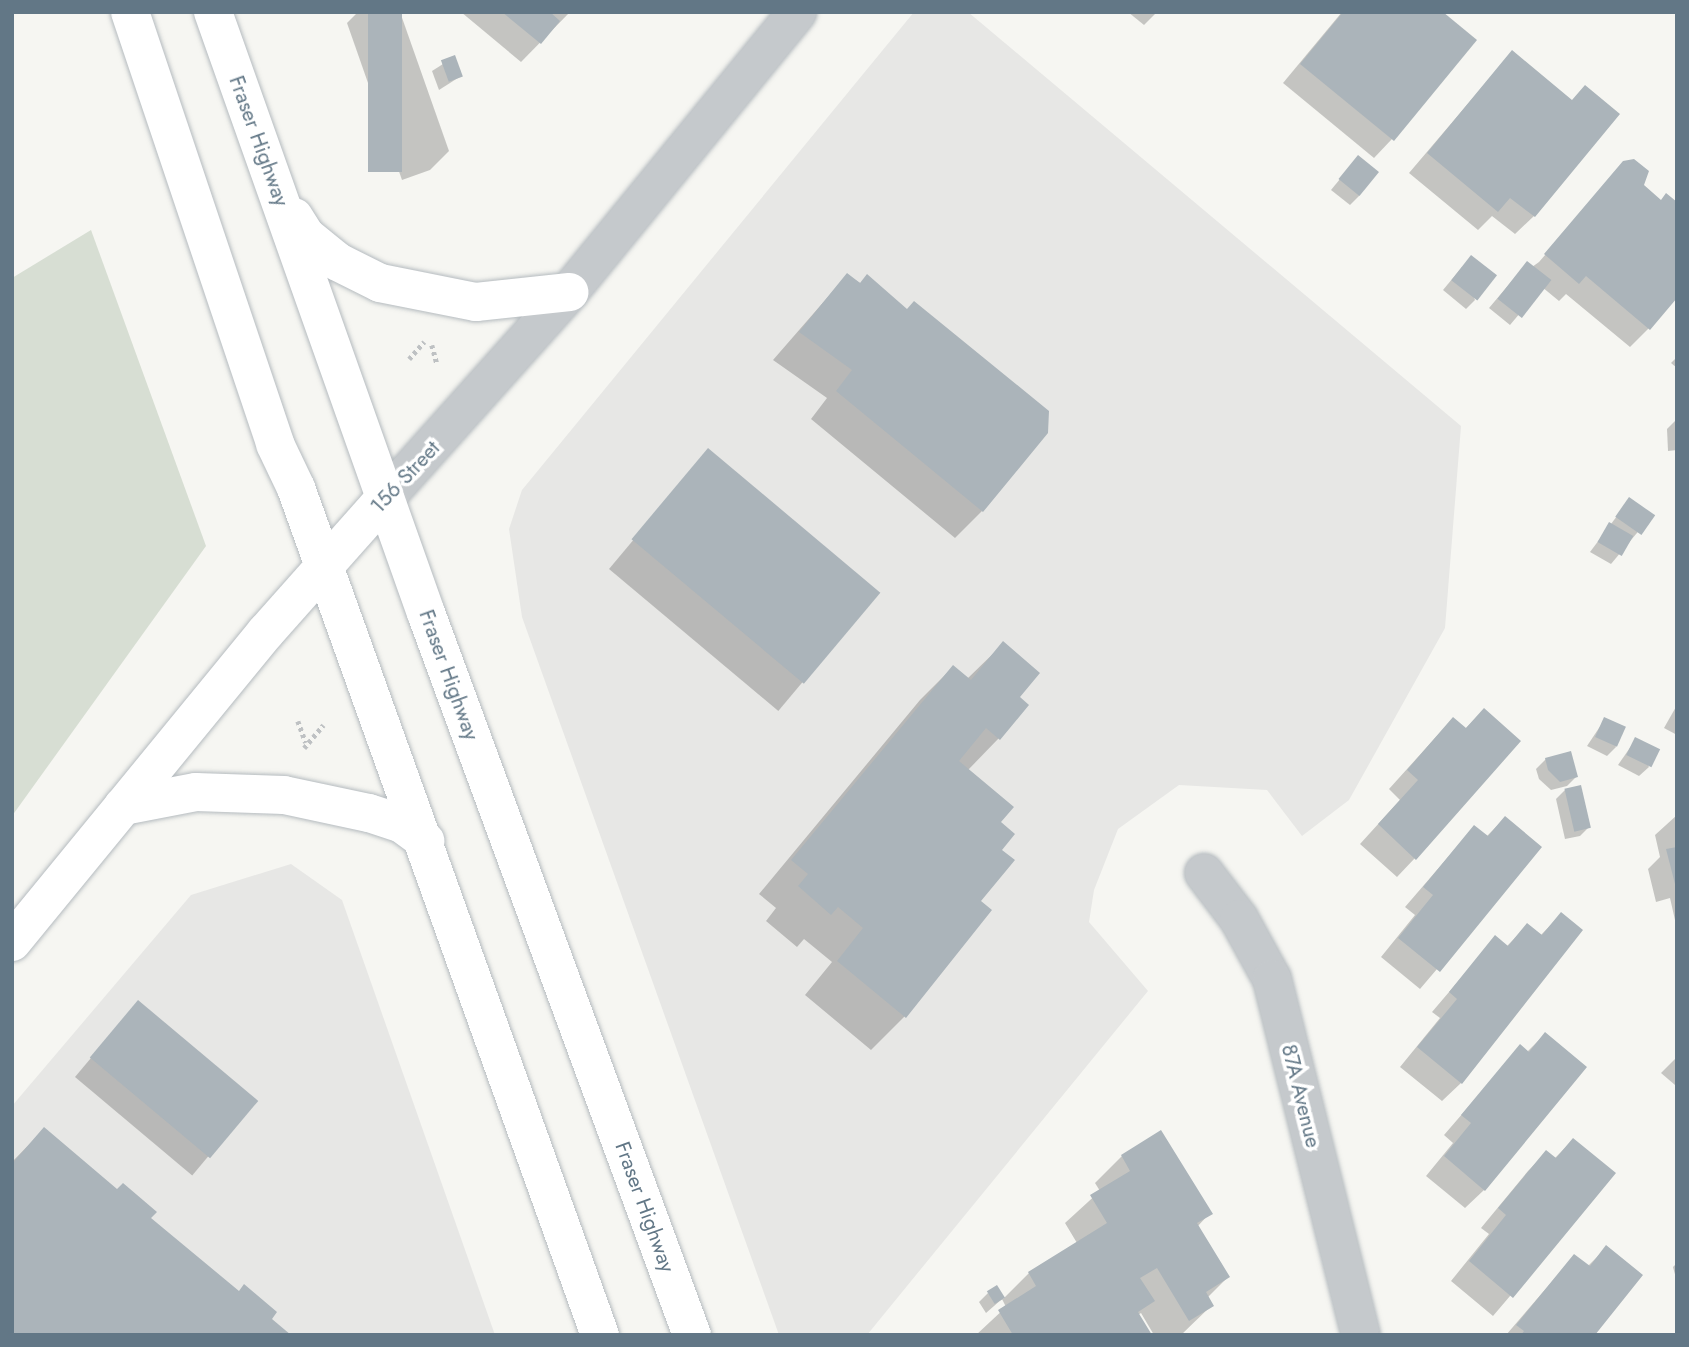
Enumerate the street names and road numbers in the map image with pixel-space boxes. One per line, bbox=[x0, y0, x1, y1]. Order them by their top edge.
street label: Fraser Highway bbox=[224, 72, 294, 210]
street label: 156 Street bbox=[365, 436, 445, 518]
street label: Fraser Highway bbox=[414, 606, 484, 744]
street label: 87A Avenue bbox=[1276, 1042, 1326, 1150]
street label: Fraser Highway bbox=[610, 1138, 680, 1276]

